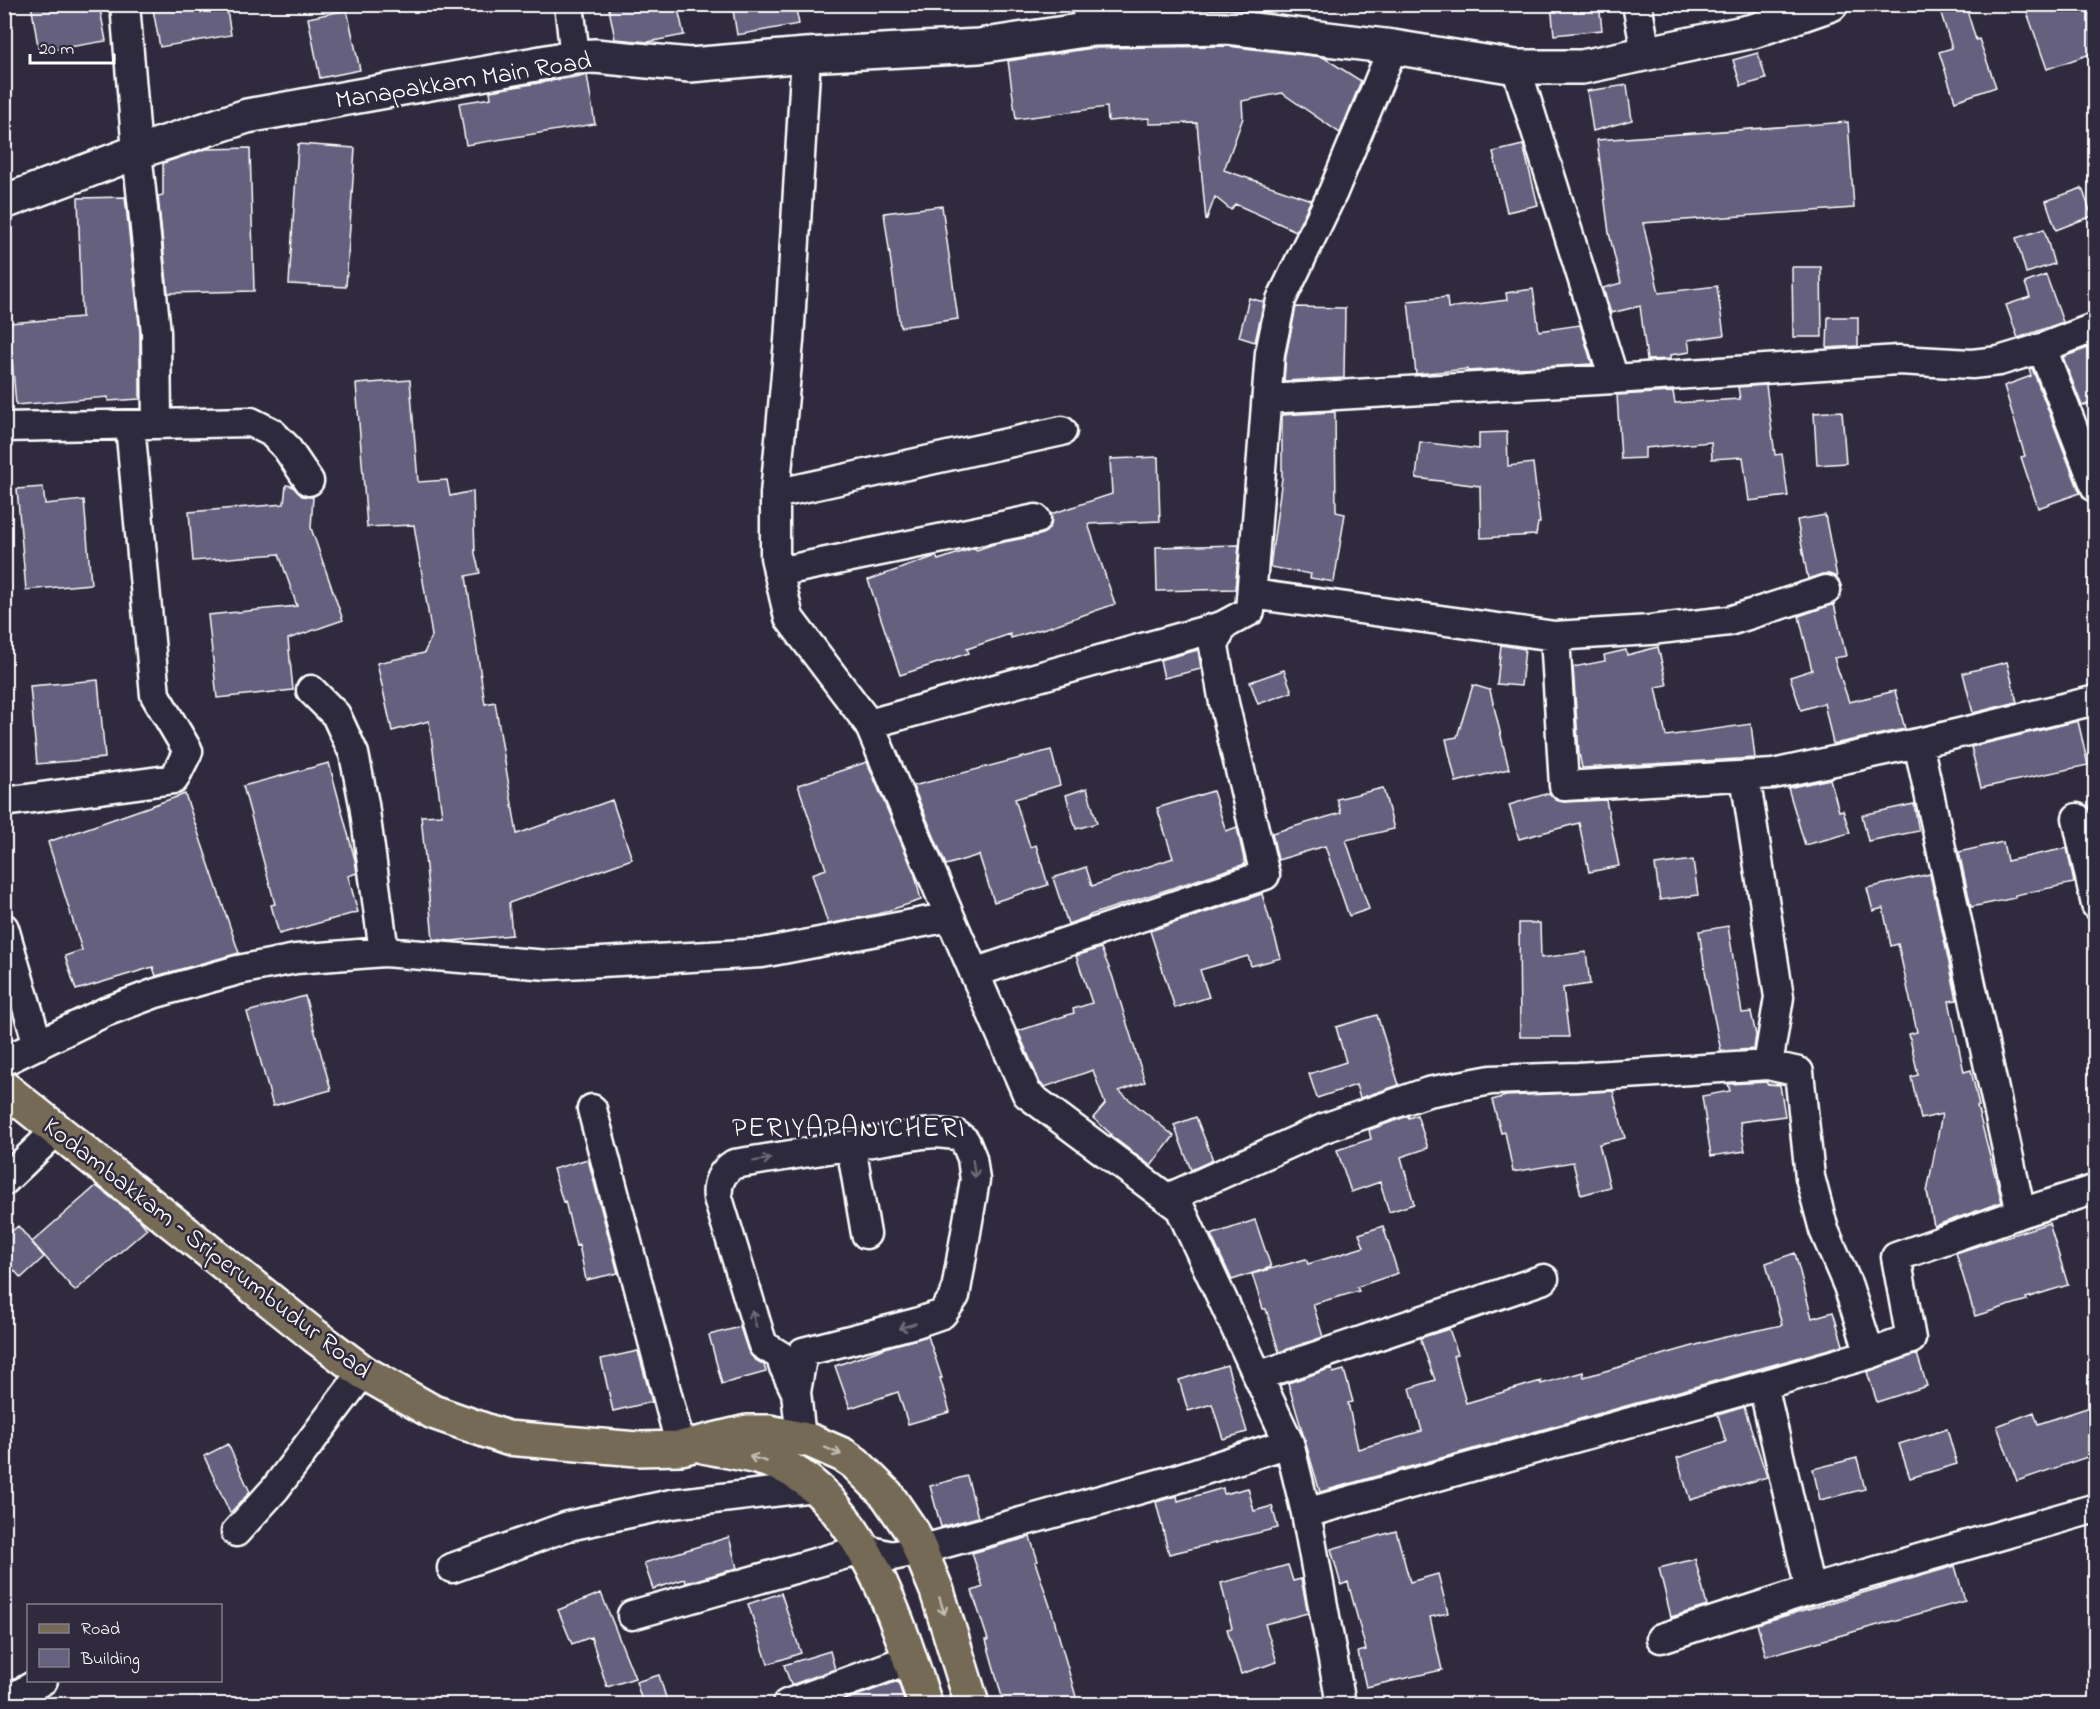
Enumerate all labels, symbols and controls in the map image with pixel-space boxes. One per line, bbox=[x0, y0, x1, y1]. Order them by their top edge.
scale bar bbox=[30, 27, 114, 65]
text: 20 m bbox=[39, 37, 74, 63]
street label: Manapakkam Main Road bbox=[333, 43, 595, 121]
street label: Kodambakkam – Sriperumbudur Road bbox=[34, 1109, 379, 1390]
district label: PERIYAPANICHERI bbox=[732, 1109, 966, 1150]
one-way arrow bbox=[751, 1154, 771, 1165]
one-way arrow bbox=[968, 1159, 979, 1178]
one-way arrow bbox=[748, 1310, 759, 1329]
one-way arrow bbox=[898, 1321, 917, 1332]
one-way arrow bbox=[823, 1446, 842, 1457]
one-way arrow bbox=[749, 1453, 768, 1464]
one-way arrow bbox=[937, 1596, 948, 1615]
legend bbox=[27, 1604, 222, 1682]
text: Road bbox=[81, 1617, 120, 1643]
text: Building bbox=[80, 1647, 140, 1674]

